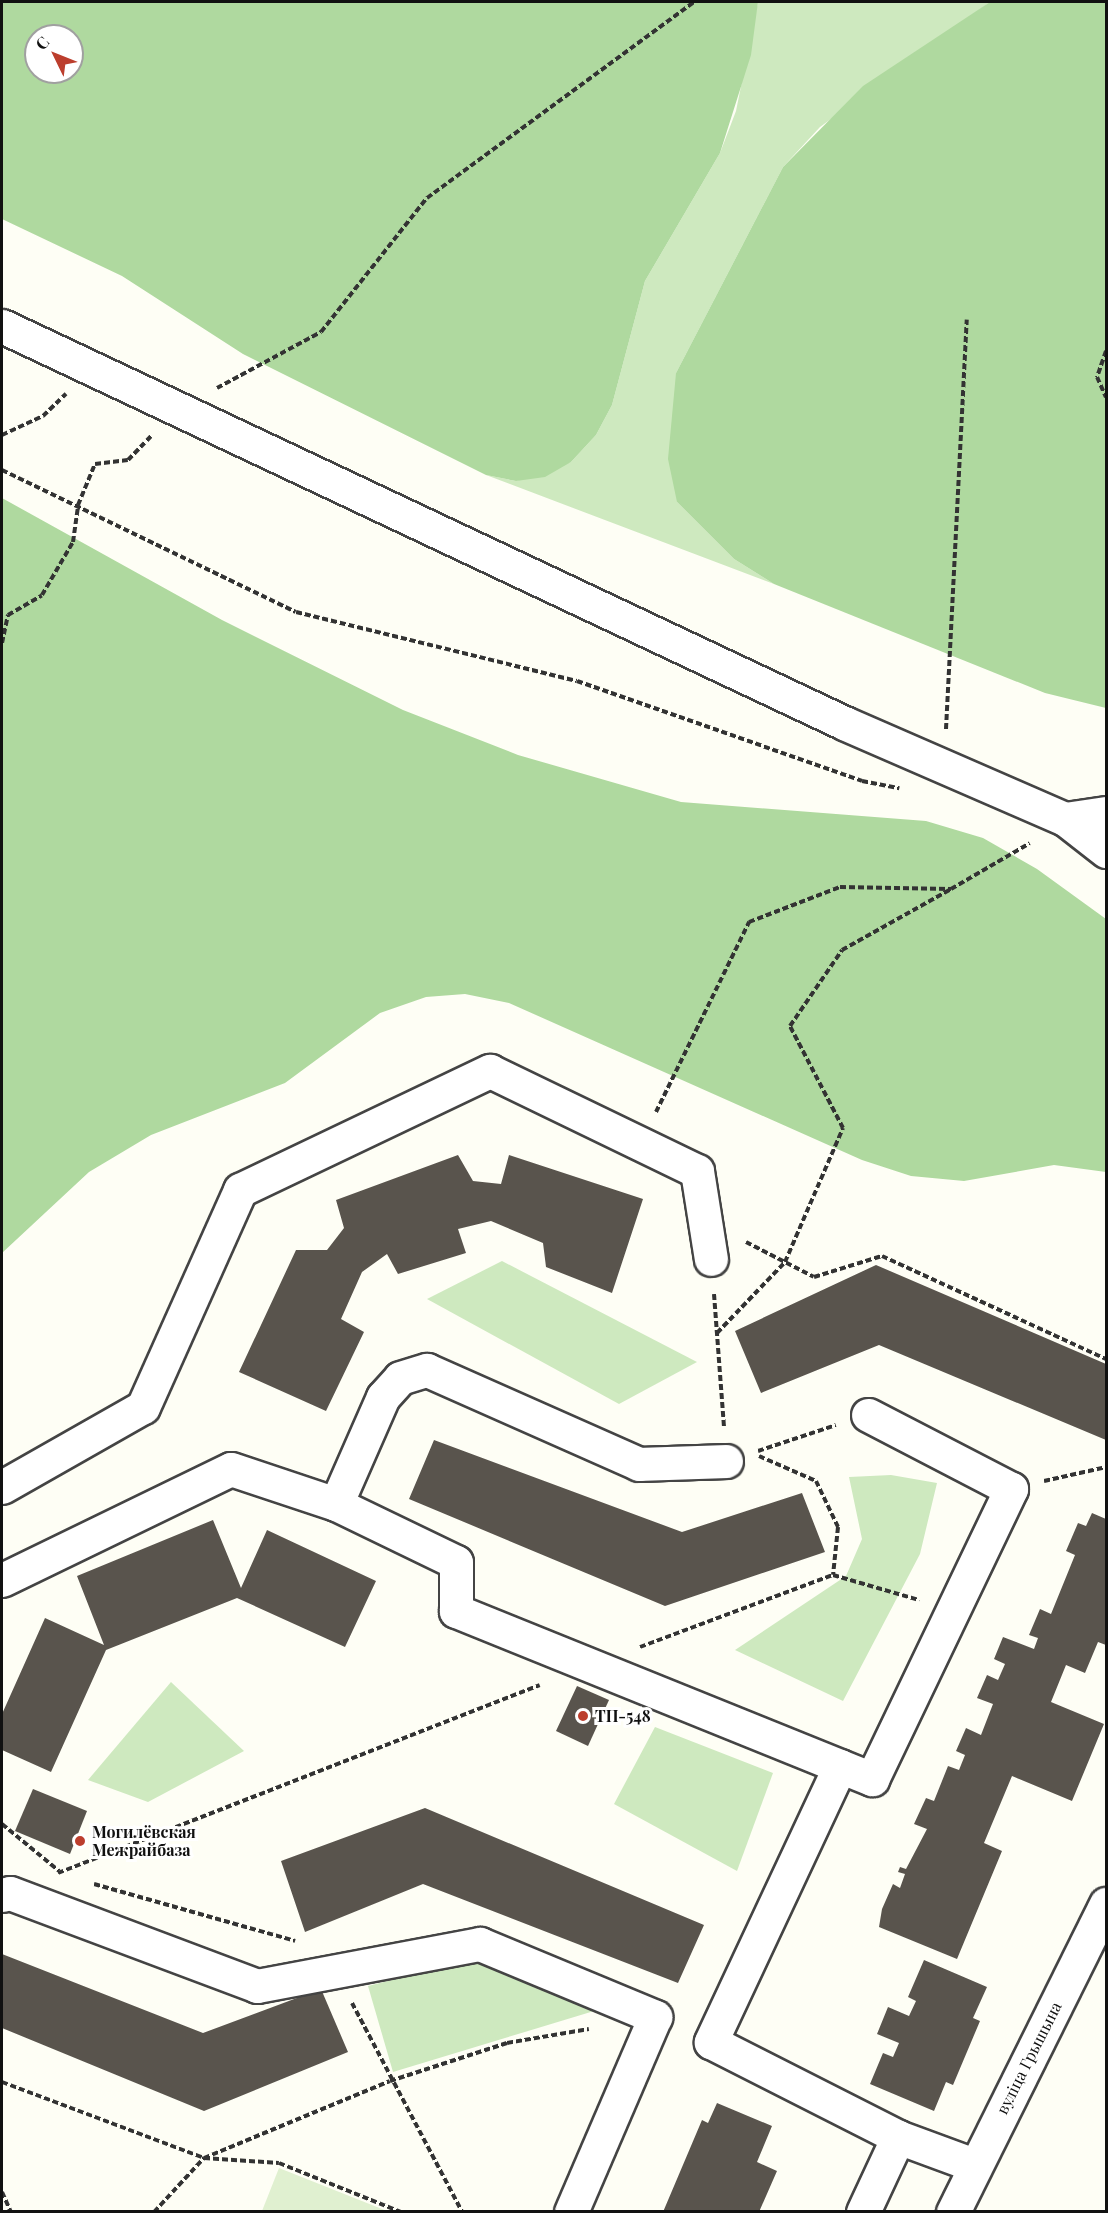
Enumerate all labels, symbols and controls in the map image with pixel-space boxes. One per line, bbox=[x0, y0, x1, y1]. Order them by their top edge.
north arrow bbox=[24, 24, 84, 84]
text: С bbox=[30, 31, 53, 54]
place label: ТП-548 bbox=[595, 1706, 651, 1726]
marker: ТП-548 bbox=[576, 1709, 590, 1723]
place label: Могилёвская Межрайбаза bbox=[92, 1822, 196, 1860]
marker: Могилёвская Межрайбаза bbox=[73, 1834, 87, 1848]
street label: вуліца Грышына bbox=[992, 1999, 1066, 2117]

